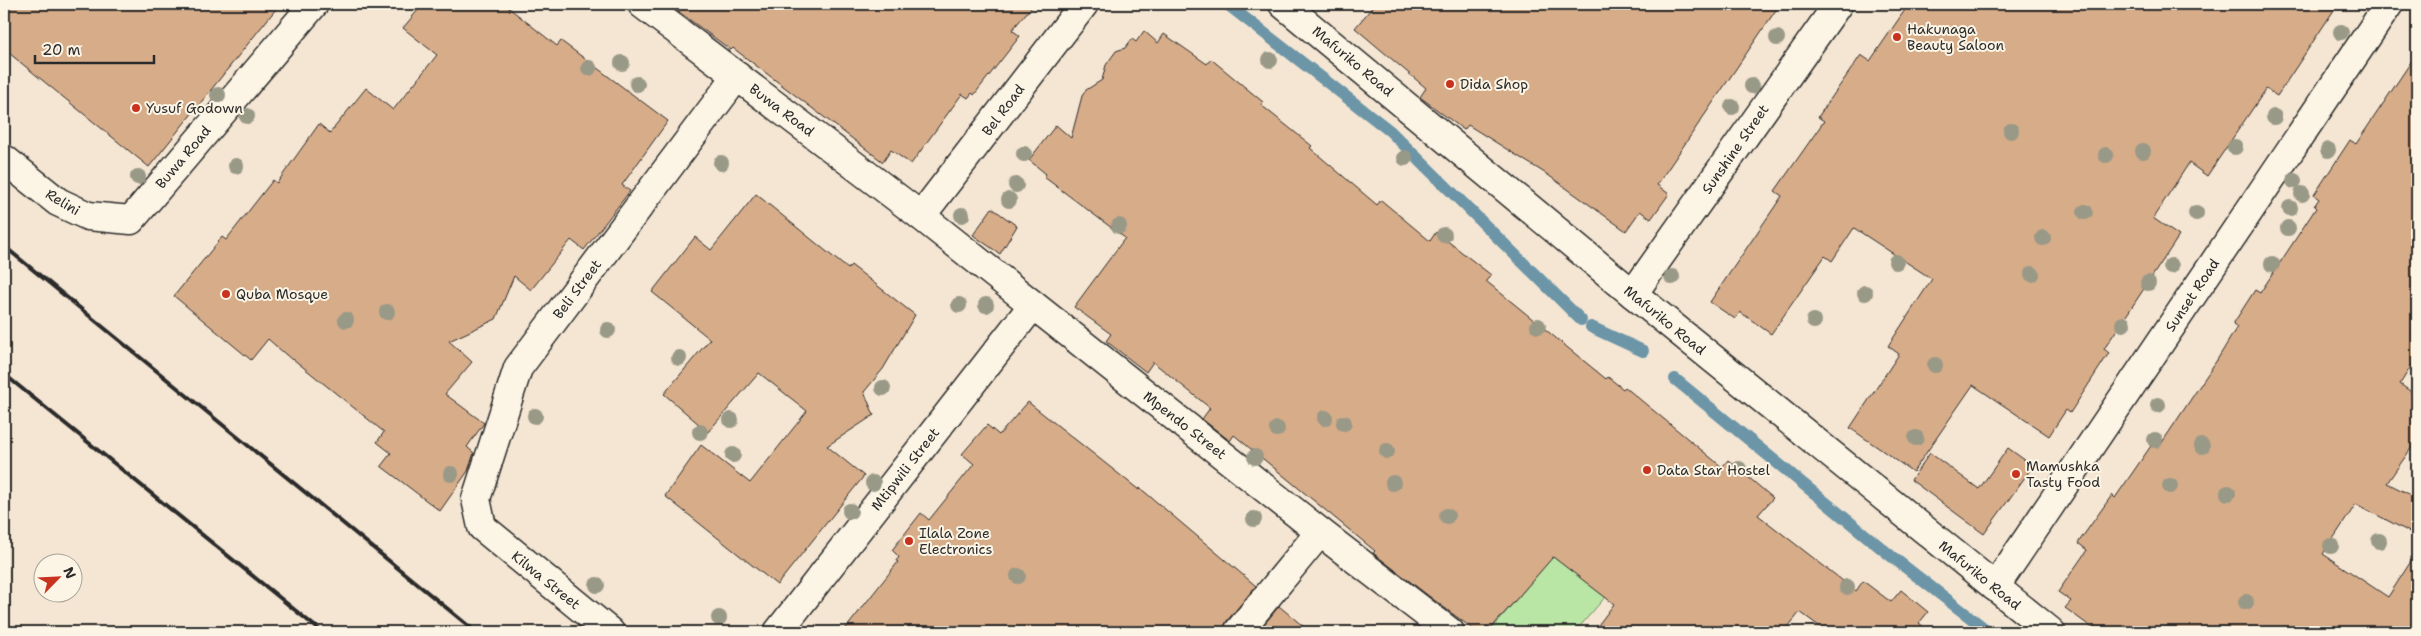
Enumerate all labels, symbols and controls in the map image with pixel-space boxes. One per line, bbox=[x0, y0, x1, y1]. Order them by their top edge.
place label: Hakunaga Beauty Saloon bbox=[1907, 20, 2004, 54]
street label: Mafuriko Road bbox=[1309, 22, 1397, 100]
marker: Hakunaga Beauty Saloon bbox=[1891, 31, 1903, 43]
scale bar bbox=[35, 32, 154, 64]
text: 20 m bbox=[42, 40, 81, 60]
place label: Dida Shop bbox=[1460, 75, 1528, 93]
marker: Dida Shop bbox=[1444, 78, 1456, 90]
street label: Buwa Road bbox=[746, 80, 818, 140]
street label: Bel Road bbox=[978, 80, 1028, 139]
place label: Yusuf Godown bbox=[146, 99, 243, 117]
street label: Sunshine Street bbox=[1697, 101, 1773, 197]
marker: Yusuf Godown bbox=[130, 102, 142, 114]
street label: Buwa Road bbox=[151, 122, 215, 192]
street label: Relini bbox=[42, 185, 84, 219]
street label: Sunset Road bbox=[2161, 255, 2223, 335]
street label: Beli Street bbox=[549, 256, 605, 322]
street label: Mafuriko Road bbox=[1620, 281, 1710, 359]
place label: Quba Mosque bbox=[236, 285, 328, 303]
marker: Quba Mosque bbox=[220, 288, 232, 300]
street label: Mpendo Street bbox=[1140, 387, 1230, 463]
street label: Mtipwili Street bbox=[867, 424, 943, 514]
place label: Mamushka Tasty Food bbox=[2026, 457, 2100, 491]
place label: Data Star Hostel bbox=[1657, 461, 1771, 479]
marker: Data Star Hostel bbox=[1641, 464, 1653, 476]
marker: Mamushka Tasty Food bbox=[2010, 468, 2022, 480]
place label: Ilala Zone Electronics bbox=[919, 524, 992, 558]
marker: Ilala Zone Electronics bbox=[903, 535, 915, 547]
street label: Mafuriko Road bbox=[1935, 536, 2025, 614]
street label: Kilwa Street bbox=[508, 547, 584, 613]
north arrow bbox=[32, 554, 82, 604]
text: N bbox=[59, 564, 80, 581]

